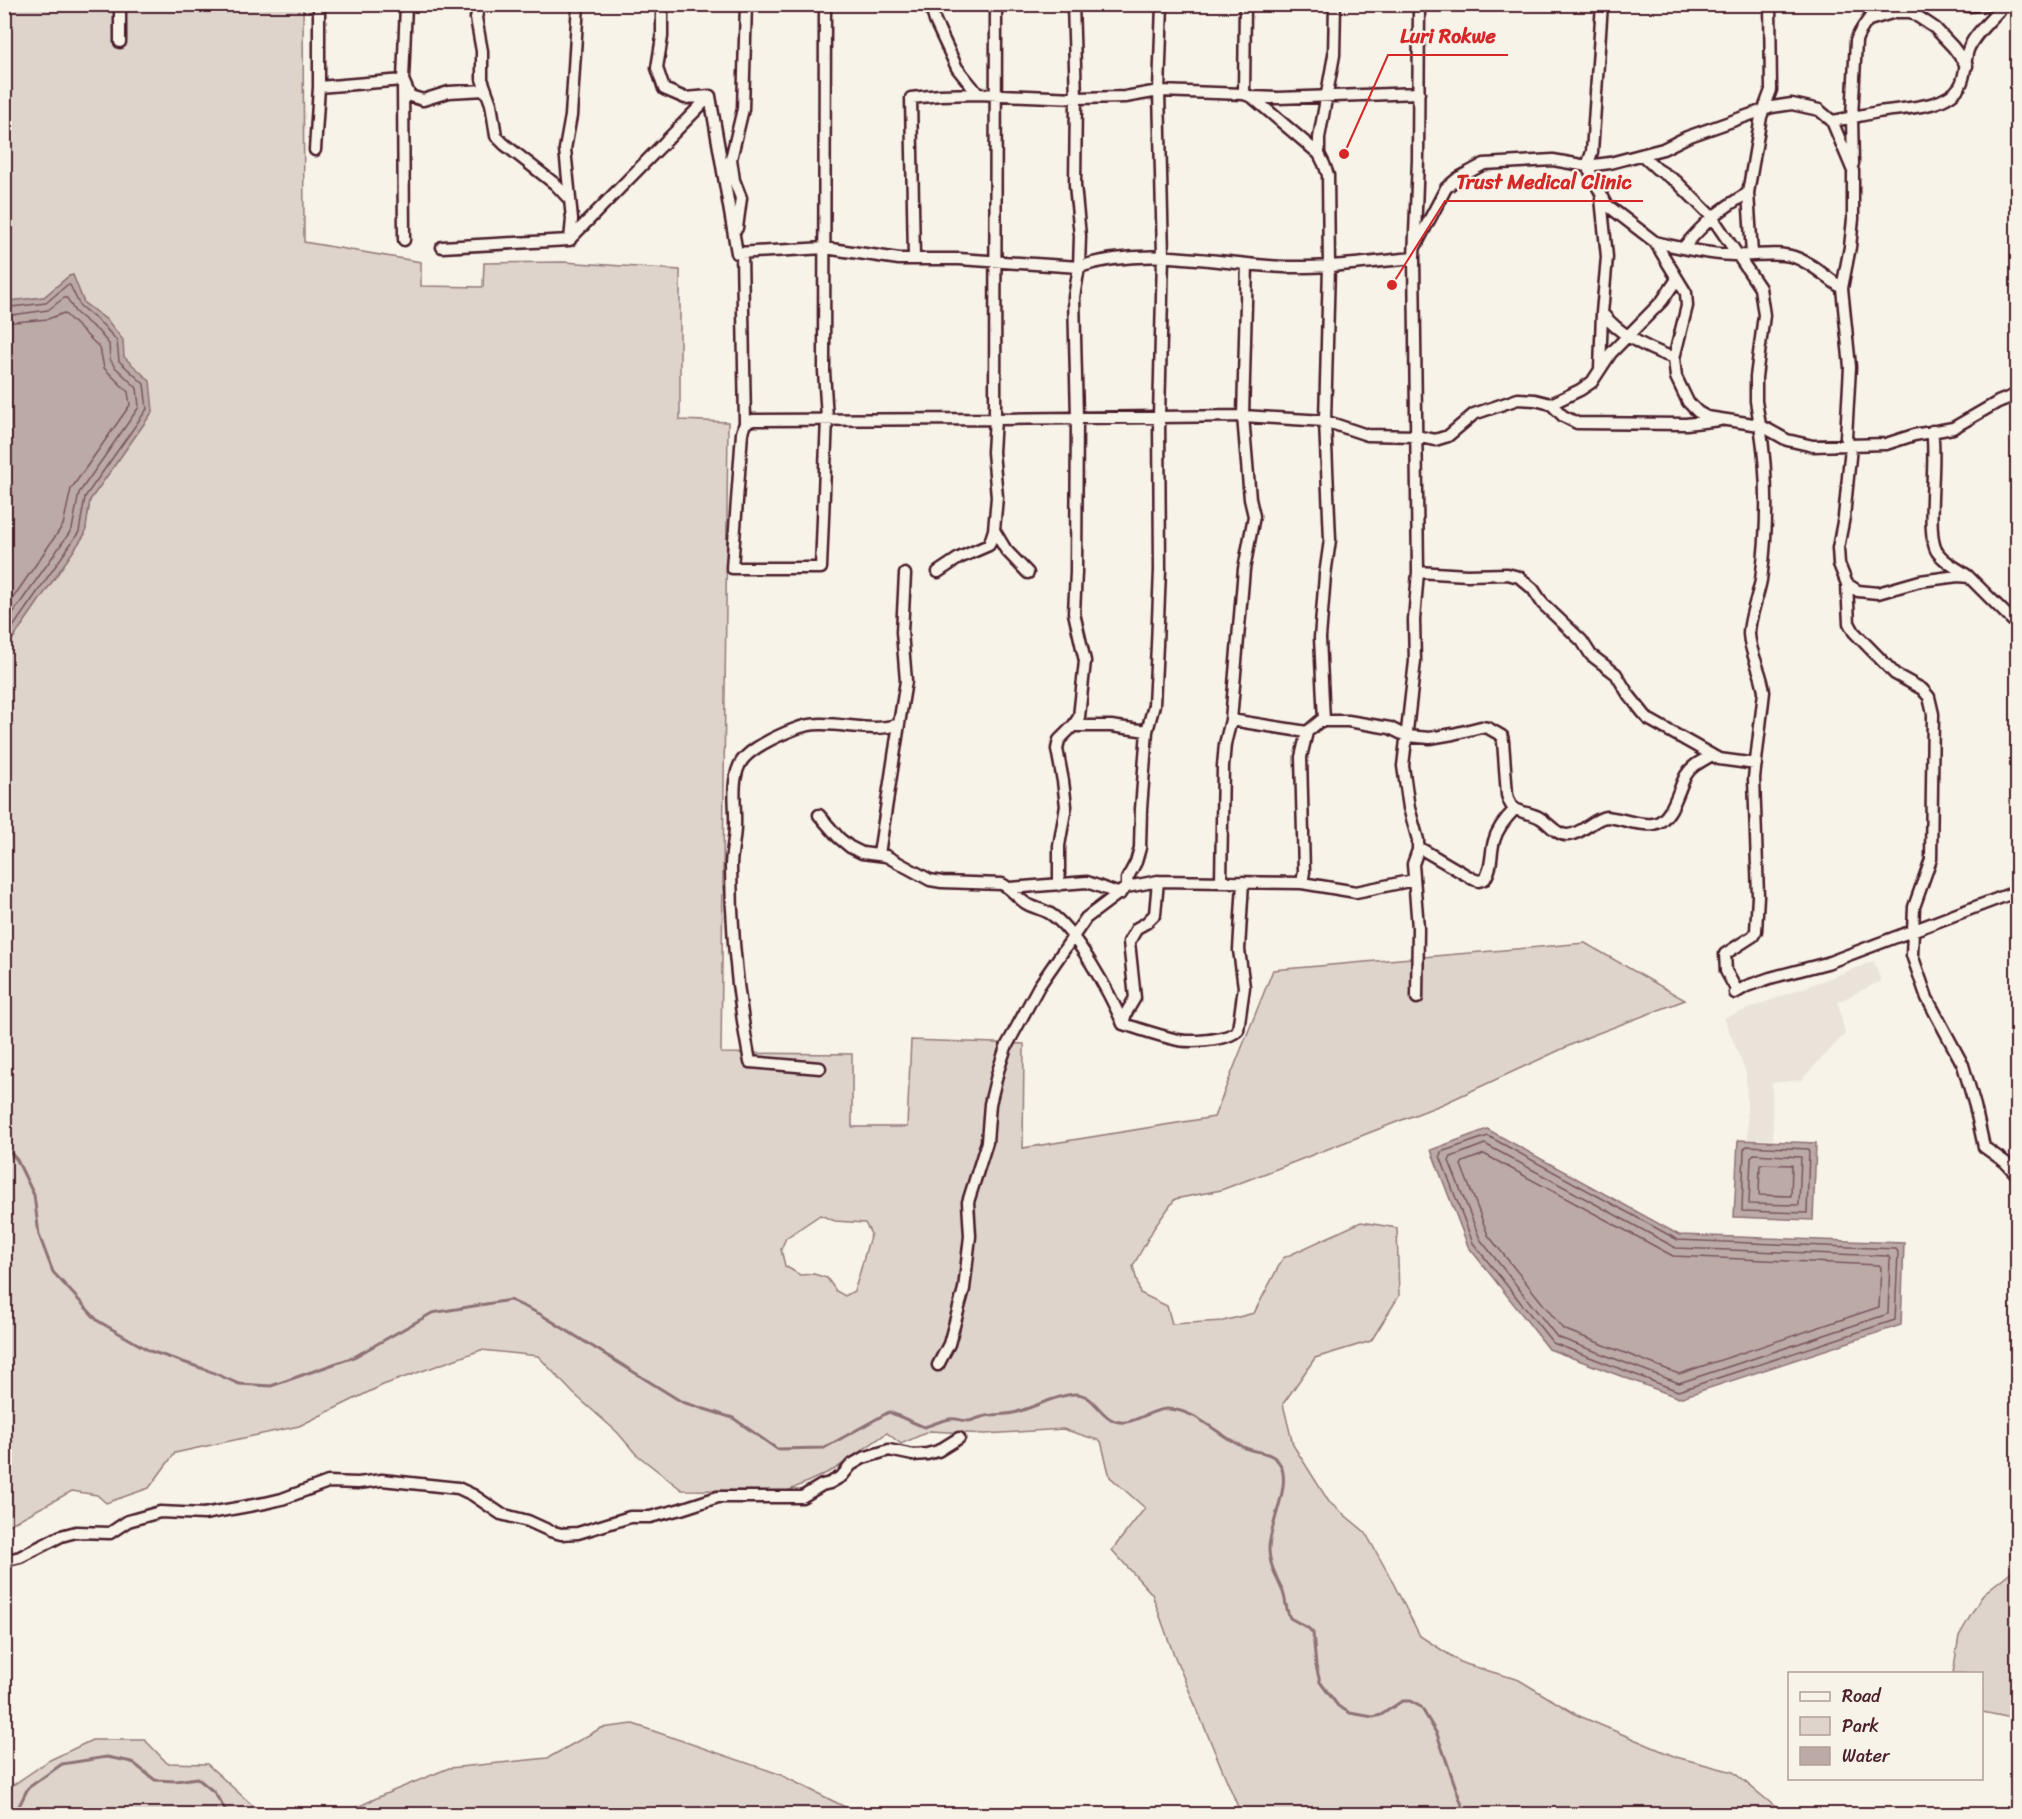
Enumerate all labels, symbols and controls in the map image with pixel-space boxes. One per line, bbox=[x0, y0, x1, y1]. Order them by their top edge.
callout: Luri Rokwe bbox=[1388, 17, 1508, 55]
text: Luri Rokwe bbox=[1400, 19, 1497, 54]
callout: Trust Medical Clinic bbox=[1445, 163, 1643, 201]
text: Trust Medical Clinic bbox=[1456, 165, 1633, 200]
legend bbox=[1788, 1672, 1983, 1780]
text: Road bbox=[1842, 1680, 1882, 1712]
text: Park bbox=[1842, 1710, 1879, 1742]
text: Water bbox=[1842, 1740, 1891, 1772]

